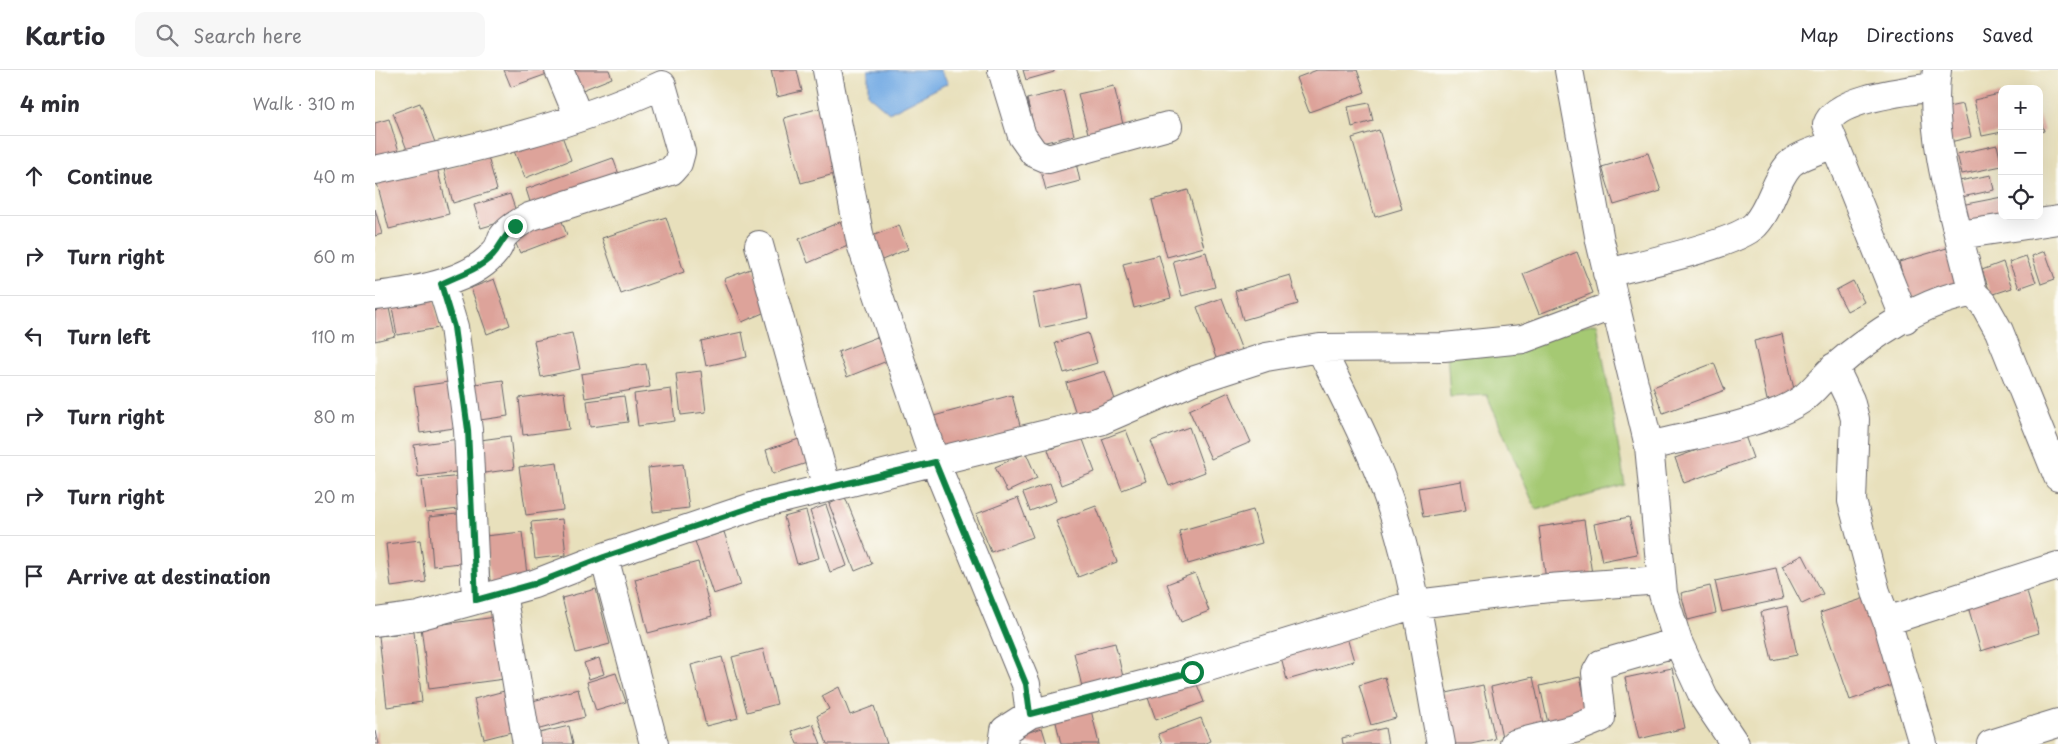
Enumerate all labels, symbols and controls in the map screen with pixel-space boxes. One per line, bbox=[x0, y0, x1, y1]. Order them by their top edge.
search box bbox=[135, 12, 485, 57]
text: Kartio bbox=[25, 17, 105, 53]
icon: search bbox=[153, 21, 181, 49]
text: Search here bbox=[193, 21, 302, 49]
text: Map bbox=[1800, 21, 1838, 48]
text: Directions bbox=[1866, 21, 1954, 48]
text: Saved bbox=[1982, 21, 2033, 48]
map controls bbox=[1998, 85, 2043, 220]
button: + bbox=[1998, 85, 2043, 130]
text: 4 min bbox=[20, 87, 80, 119]
text: Walk · 310 m bbox=[253, 91, 355, 115]
button: − bbox=[1998, 130, 2043, 175]
icon: ahead bbox=[20, 162, 48, 190]
text: Continue bbox=[67, 162, 153, 190]
text: 40 m bbox=[313, 164, 355, 188]
button: locate bbox=[1998, 175, 2043, 220]
route end bbox=[504, 215, 527, 238]
icon: right bbox=[20, 242, 48, 270]
text: Turn right bbox=[67, 242, 165, 270]
text: 60 m bbox=[313, 244, 355, 268]
icon: left bbox=[20, 322, 48, 350]
text: Turn left bbox=[67, 322, 151, 350]
text: 110 m bbox=[312, 324, 355, 348]
icon: right bbox=[20, 402, 48, 430]
text: Turn right bbox=[67, 402, 165, 430]
text: 80 m bbox=[313, 404, 355, 428]
icon: right bbox=[20, 482, 48, 510]
text: Turn right bbox=[67, 482, 165, 510]
text: 20 m bbox=[314, 484, 355, 508]
icon: arrive bbox=[20, 562, 48, 590]
text: Arrive at destination bbox=[67, 562, 271, 590]
route start bbox=[1181, 661, 1204, 684]

